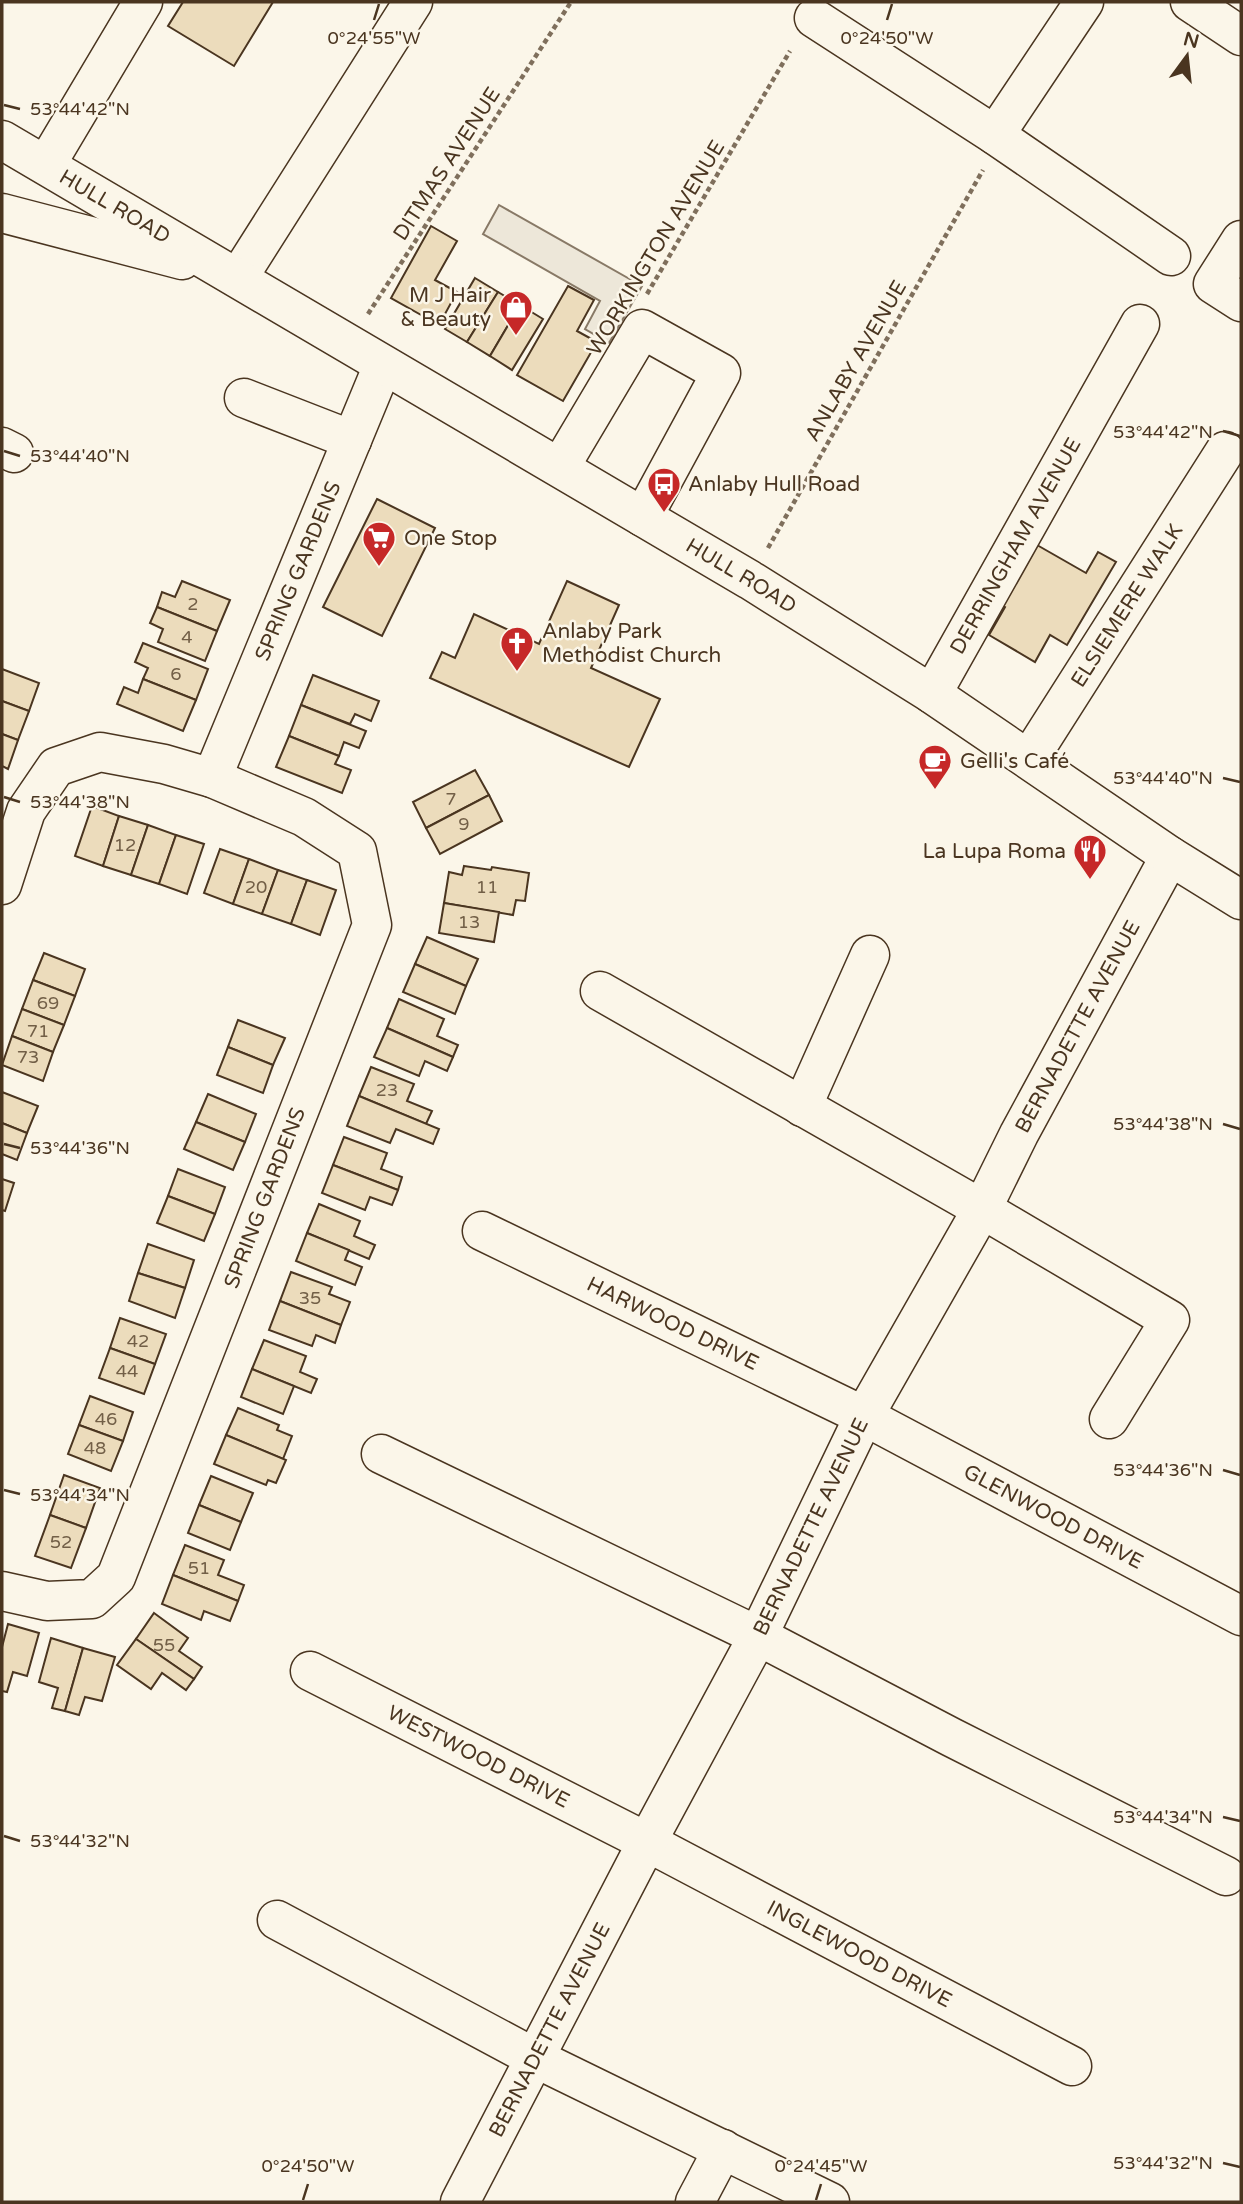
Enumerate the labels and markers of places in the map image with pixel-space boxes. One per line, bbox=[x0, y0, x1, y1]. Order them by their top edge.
place label: M J Hair & Beauty bbox=[400, 283, 491, 332]
shop icon: M J Hair & Beauty bbox=[497, 288, 535, 337]
bus stop icon: Anlaby Hull Road bbox=[645, 465, 683, 514]
place label: Anlaby Hull Road bbox=[688, 472, 860, 497]
supermarket icon: One Stop bbox=[360, 519, 398, 568]
place label: One Stop bbox=[404, 526, 497, 551]
place label: Anlaby Park Methodist Church bbox=[542, 619, 721, 668]
church icon: Anlaby Park Methodist Church bbox=[498, 624, 536, 673]
cafe icon: Gelli's Café bbox=[916, 742, 954, 791]
place label: Gelli's Café bbox=[960, 749, 1069, 774]
restaurant icon: La Lupa Roma bbox=[1071, 832, 1109, 881]
place label: La Lupa Roma bbox=[922, 839, 1066, 864]

